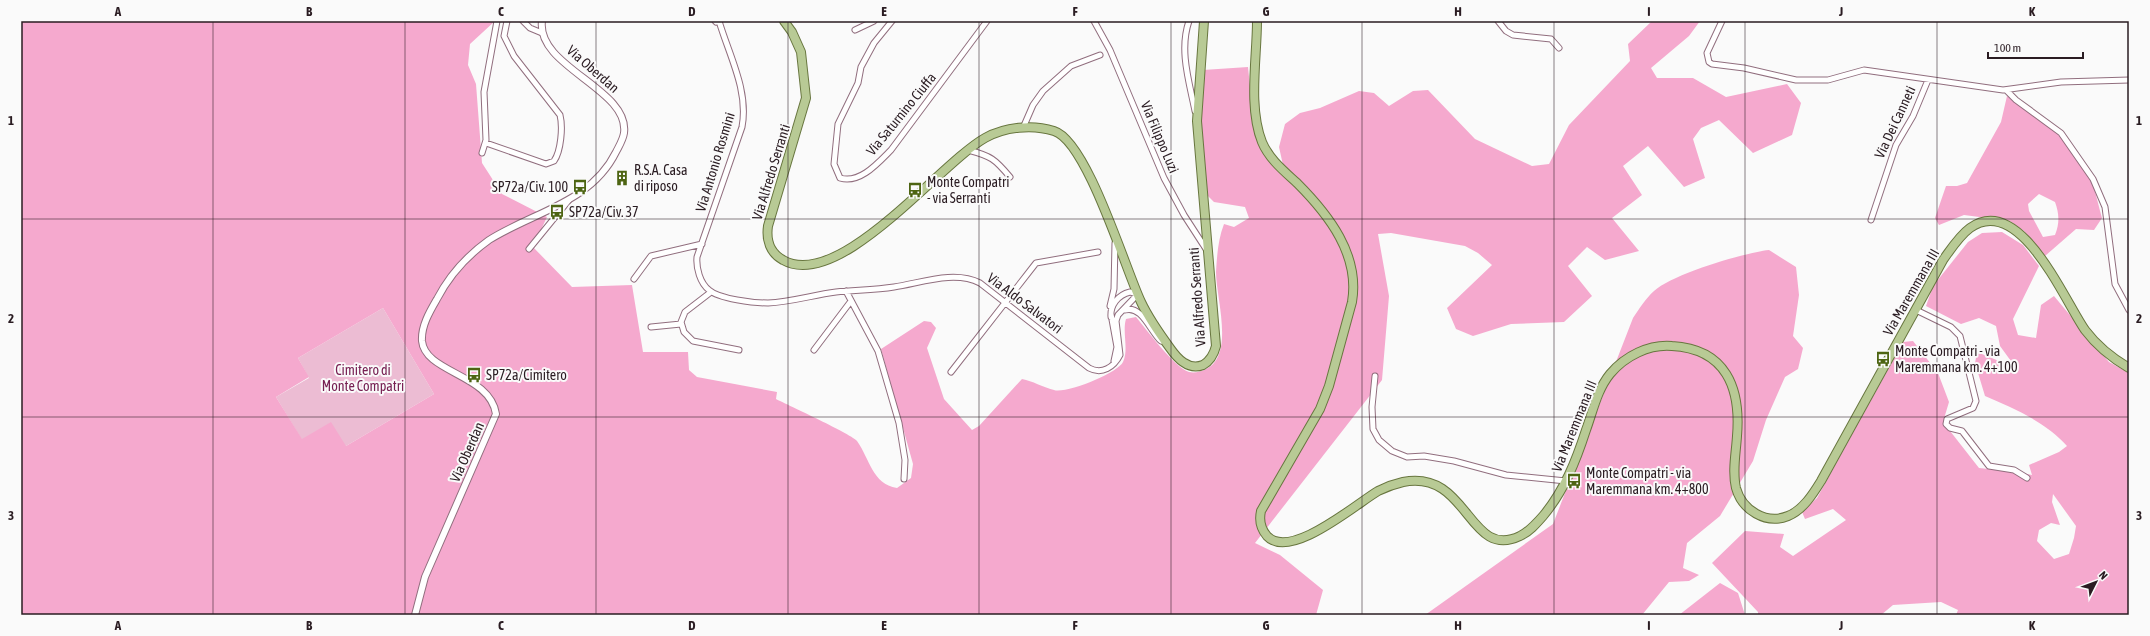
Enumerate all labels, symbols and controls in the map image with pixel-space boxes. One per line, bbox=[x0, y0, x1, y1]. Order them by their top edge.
text: A bbox=[114, 4, 122, 19]
text: B bbox=[306, 4, 313, 19]
text: C bbox=[498, 4, 504, 19]
text: D bbox=[688, 4, 696, 19]
text: E bbox=[881, 4, 887, 19]
text: F bbox=[1072, 4, 1078, 19]
text: G bbox=[1263, 4, 1270, 19]
text: H bbox=[1454, 4, 1462, 19]
text: I bbox=[1647, 4, 1651, 19]
text: J bbox=[1838, 4, 1843, 19]
text: K bbox=[2029, 4, 2036, 19]
scale bar bbox=[1988, 34, 2083, 60]
text: 100 m bbox=[1994, 41, 2021, 55]
street label: Via Oberdan bbox=[564, 42, 622, 96]
street label: Via Saturnino Ciuffa bbox=[863, 70, 939, 158]
street label: Via Dei Canneti bbox=[1871, 83, 1919, 161]
street label: Via Filippo Luzi bbox=[1138, 99, 1182, 175]
street label: Via Antonio Rosmini bbox=[692, 110, 738, 214]
text: 1 bbox=[8, 113, 14, 128]
text: 1 bbox=[2136, 113, 2142, 128]
street label: Via Alfredo Serranti bbox=[749, 122, 793, 222]
place label: R.S.A. Casa di riposo bbox=[634, 162, 687, 194]
building icon: R.S.A. Casa di riposo bbox=[613, 169, 631, 187]
place label: Monte Compatri - via Serranti bbox=[927, 174, 1009, 206]
bus stop icon: SP72a/Civ. 100 bbox=[571, 178, 589, 196]
place label: SP72a/Civ. 100 bbox=[492, 179, 568, 195]
bus stop icon: Monte Compatri - via Serranti bbox=[906, 181, 924, 199]
bus stop icon: SP72a/Civ. 37 bbox=[548, 203, 566, 221]
place label: SP72a/Civ. 37 bbox=[569, 204, 639, 220]
street label: Via Maremmana III bbox=[1880, 246, 1942, 338]
street label: Via Alfredo Serranti bbox=[1186, 247, 1208, 347]
street label: Via Aldo Salvatori bbox=[984, 270, 1066, 336]
text: 2 bbox=[8, 311, 14, 326]
text: 2 bbox=[2136, 311, 2142, 326]
place label: Monte Compatri - via Maremmana km. 4+100 bbox=[1895, 343, 2018, 375]
bus stop icon: Monte Compatri - via Maremmana km. 4+100 bbox=[1874, 350, 1892, 368]
park label: Cimitero di Monte Compatri bbox=[322, 362, 404, 394]
bus stop icon: SP72a/Cimitero bbox=[465, 366, 483, 384]
place label: SP72a/Cimitero bbox=[486, 367, 567, 383]
street label: Via Maremmana III bbox=[1548, 378, 1600, 474]
street label: Via Oberdan bbox=[447, 420, 487, 484]
place label: Monte Compatri - via Maremmana km. 4+800 bbox=[1586, 465, 1709, 497]
bus stop icon: Monte Compatri - via Maremmana km. 4+800 bbox=[1565, 472, 1583, 490]
text: 3 bbox=[8, 508, 14, 523]
text: 3 bbox=[2136, 508, 2142, 523]
north arrow bbox=[2076, 562, 2116, 602]
text: N bbox=[2097, 569, 2110, 582]
text: A bbox=[114, 618, 122, 633]
text: B bbox=[306, 618, 313, 633]
text: C bbox=[498, 618, 504, 633]
text: D bbox=[688, 618, 696, 633]
text: E bbox=[881, 618, 887, 633]
text: F bbox=[1072, 618, 1078, 633]
text: G bbox=[1263, 618, 1270, 633]
text: H bbox=[1454, 618, 1462, 633]
text: I bbox=[1647, 618, 1651, 633]
text: J bbox=[1838, 618, 1843, 633]
text: K bbox=[2029, 618, 2036, 633]

